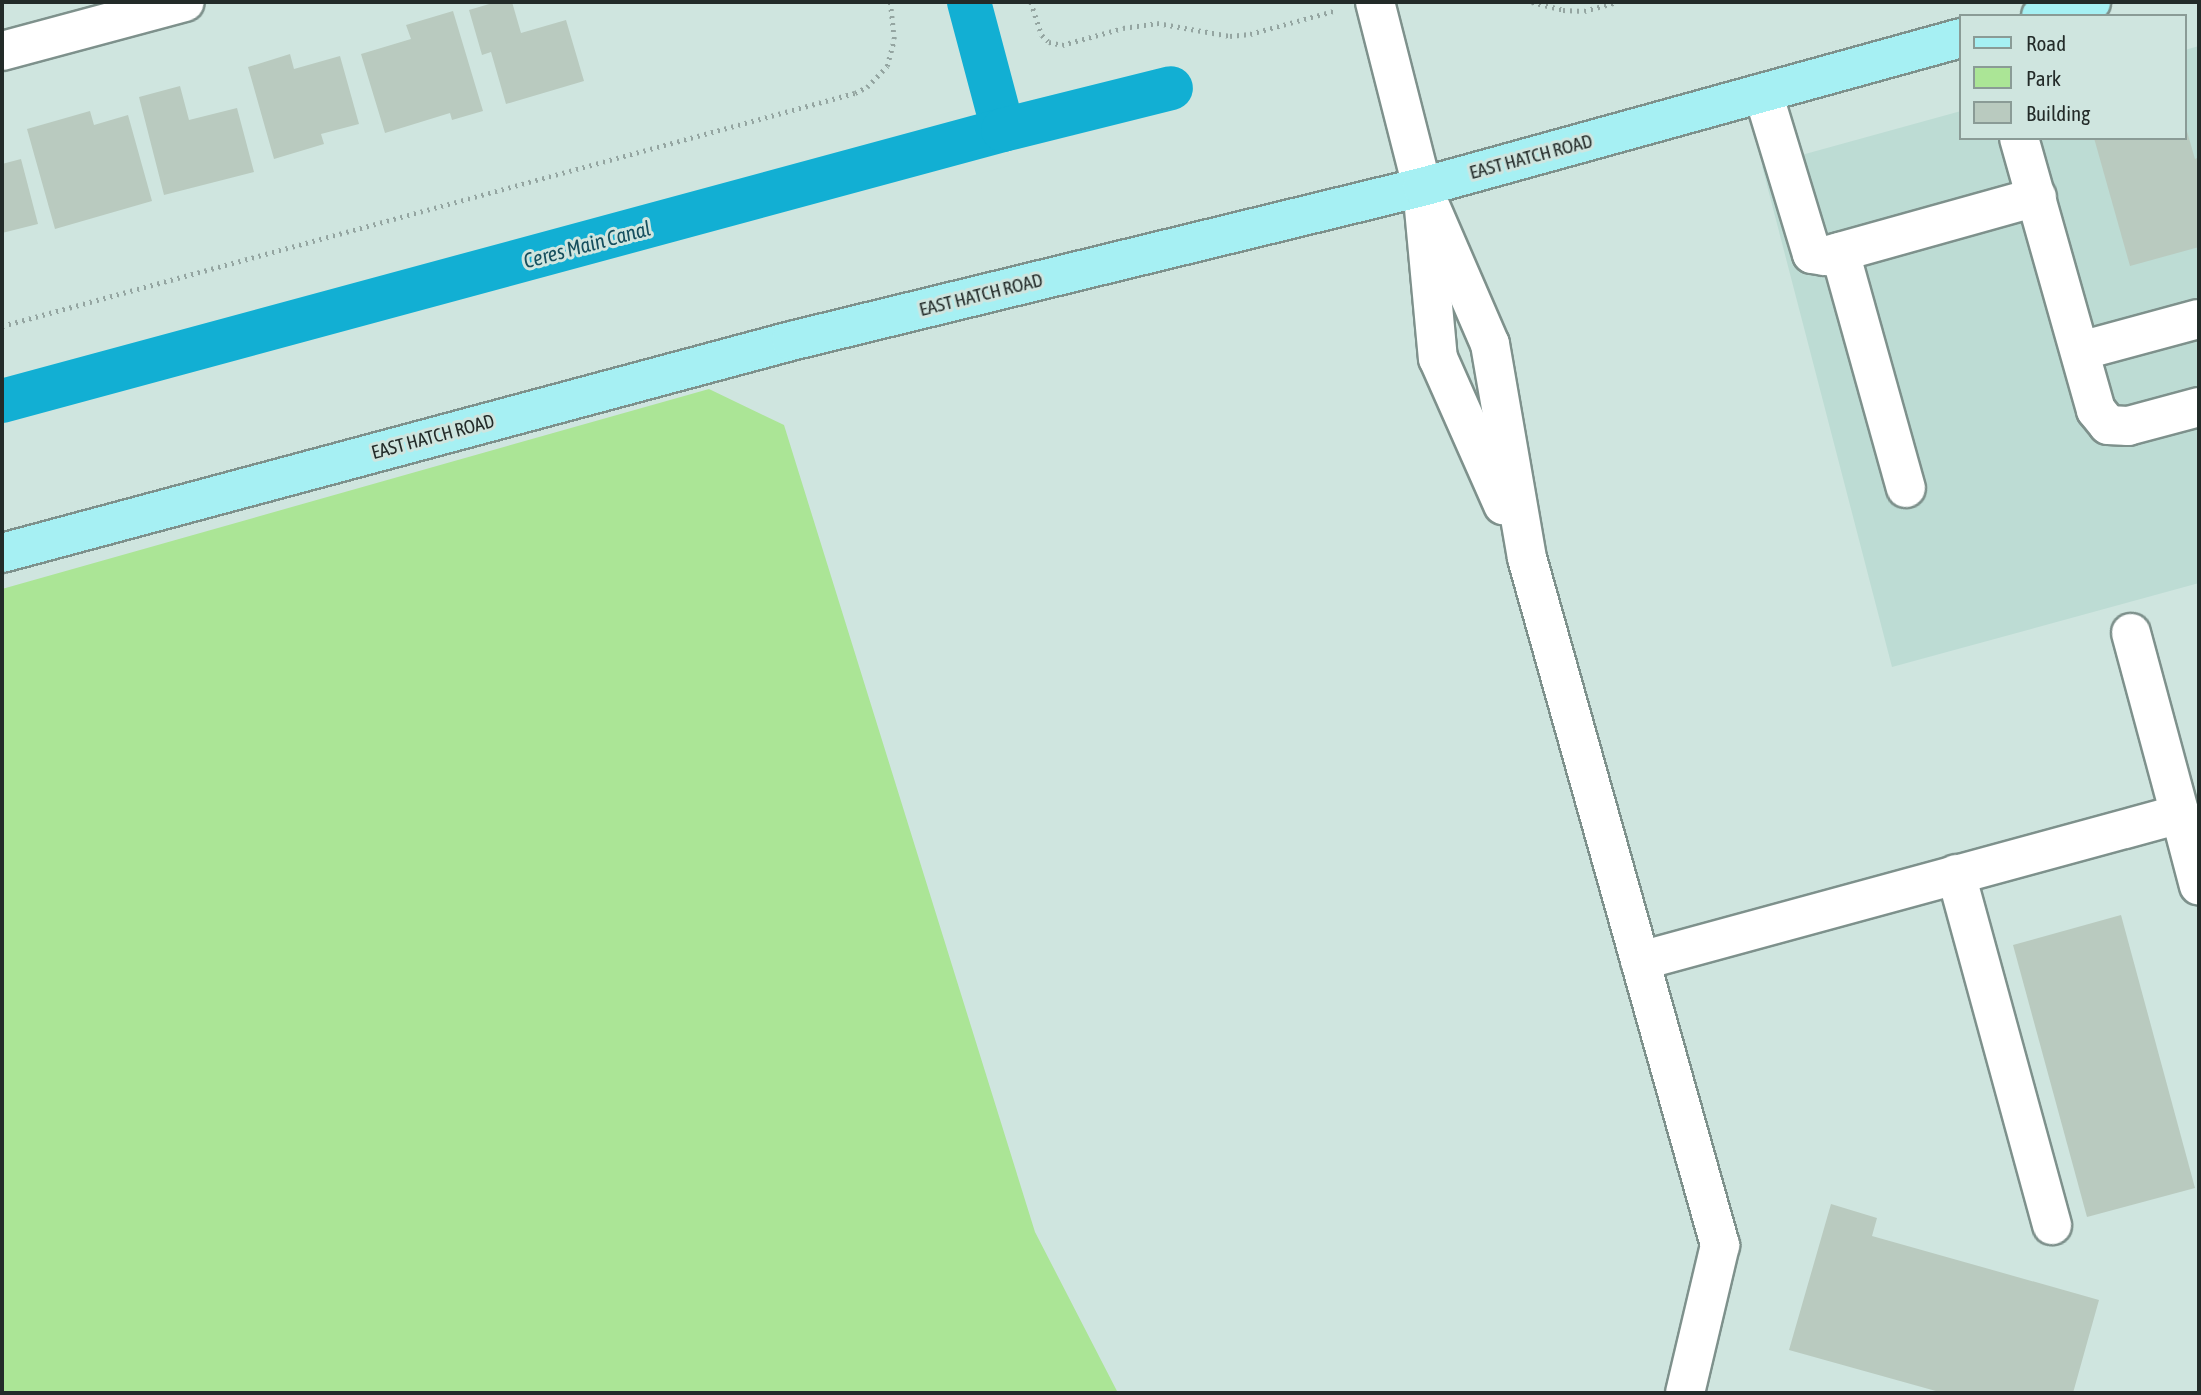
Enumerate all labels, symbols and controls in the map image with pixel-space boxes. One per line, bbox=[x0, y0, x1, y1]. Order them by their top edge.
legend bbox=[1960, 14, 2187, 140]
text: Road bbox=[2026, 31, 2066, 55]
text: Park bbox=[2026, 66, 2061, 90]
text: Building bbox=[2026, 101, 2090, 125]
street label: EAST HATCH ROAD bbox=[1467, 130, 1595, 184]
water label: Ceres Main Canal bbox=[521, 215, 653, 273]
street label: EAST HATCH ROAD bbox=[917, 269, 1045, 321]
street label: EAST HATCH ROAD bbox=[369, 410, 497, 464]

